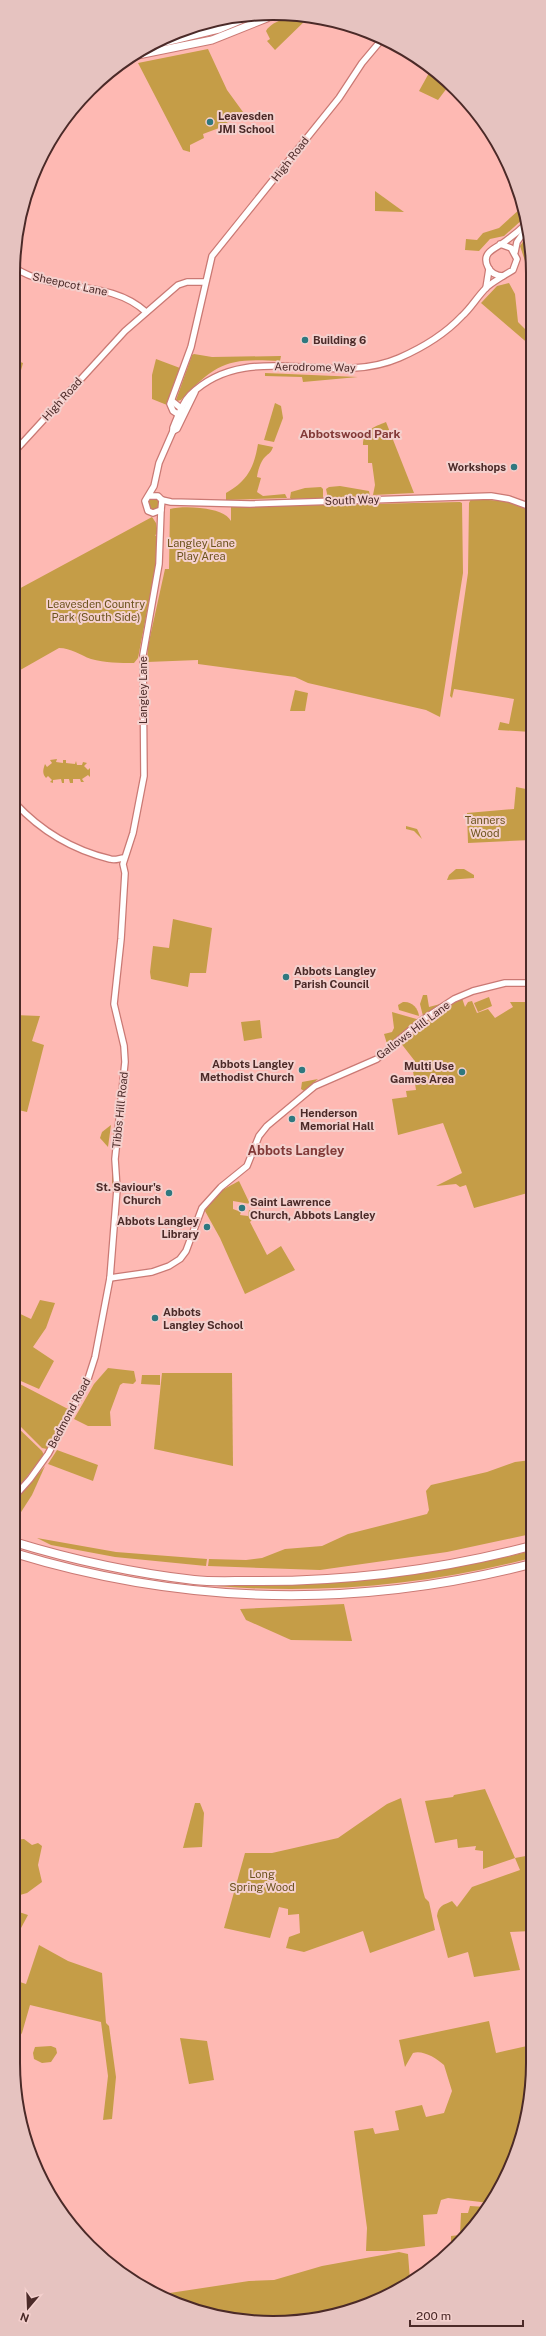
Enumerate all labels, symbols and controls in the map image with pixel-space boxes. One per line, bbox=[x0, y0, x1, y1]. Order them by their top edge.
place label: Leavesden JMI School bbox=[218, 110, 275, 135]
marker: Leavesden JMI School bbox=[205, 117, 215, 127]
street label: High Road bbox=[269, 134, 311, 184]
street label: Sheepcot Lane bbox=[31, 270, 109, 298]
place label: Building 6 bbox=[313, 334, 366, 346]
marker: Building 6 bbox=[300, 335, 310, 345]
street label: Aerodrome Way bbox=[274, 360, 356, 374]
street label: High Road bbox=[40, 375, 84, 423]
district label: Abbotswood Park bbox=[300, 427, 400, 441]
place label: Workshops bbox=[448, 461, 506, 473]
marker: Workshops bbox=[509, 462, 519, 472]
street label: South Way bbox=[324, 493, 380, 507]
park label: Langley Lane Play Area bbox=[167, 537, 235, 562]
park label: Leavesden Country Park (South Side) bbox=[47, 598, 145, 623]
street label: Langley Lane bbox=[137, 656, 149, 724]
park label: Tanners Wood bbox=[465, 814, 506, 839]
place label: Abbots Langley Parish Council bbox=[294, 965, 377, 990]
marker: Abbots Langley Parish Council bbox=[281, 972, 291, 982]
street label: Gallows Hill Lane bbox=[374, 999, 452, 1061]
place label: Abbots Langley Methodist Church bbox=[200, 1058, 295, 1083]
place label: Multi Use Games Area bbox=[390, 1060, 454, 1085]
marker: Abbots Langley Methodist Church bbox=[297, 1065, 307, 1075]
marker: Multi Use Games Area bbox=[457, 1067, 467, 1077]
street label: Tibbs Hill Road bbox=[110, 1071, 130, 1149]
place label: Henderson Memorial Hall bbox=[300, 1107, 374, 1132]
marker: Henderson Memorial Hall bbox=[287, 1114, 297, 1124]
district label: Abbots Langley bbox=[248, 1143, 345, 1158]
place label: St. Saviour's Church bbox=[96, 1181, 161, 1206]
marker: St. Saviour's Church bbox=[164, 1188, 174, 1198]
place label: Saint Lawrence Church, Abbots Langley bbox=[250, 1196, 376, 1221]
marker: Saint Lawrence Church, Abbots Langley bbox=[237, 1203, 247, 1213]
place label: Abbots Langley Library bbox=[117, 1215, 200, 1240]
marker: Abbots Langley Library bbox=[202, 1222, 212, 1232]
place label: Abbots Langley School bbox=[163, 1306, 244, 1331]
marker: Abbots Langley School bbox=[150, 1313, 160, 1323]
street label: Bedmond Road bbox=[45, 1376, 93, 1450]
park label: Long Spring Wood bbox=[229, 1868, 295, 1893]
north arrow bbox=[8, 2288, 48, 2328]
scale bar bbox=[410, 2302, 523, 2328]
text: 200 m bbox=[416, 2309, 451, 2323]
text: N bbox=[19, 2310, 31, 2325]

